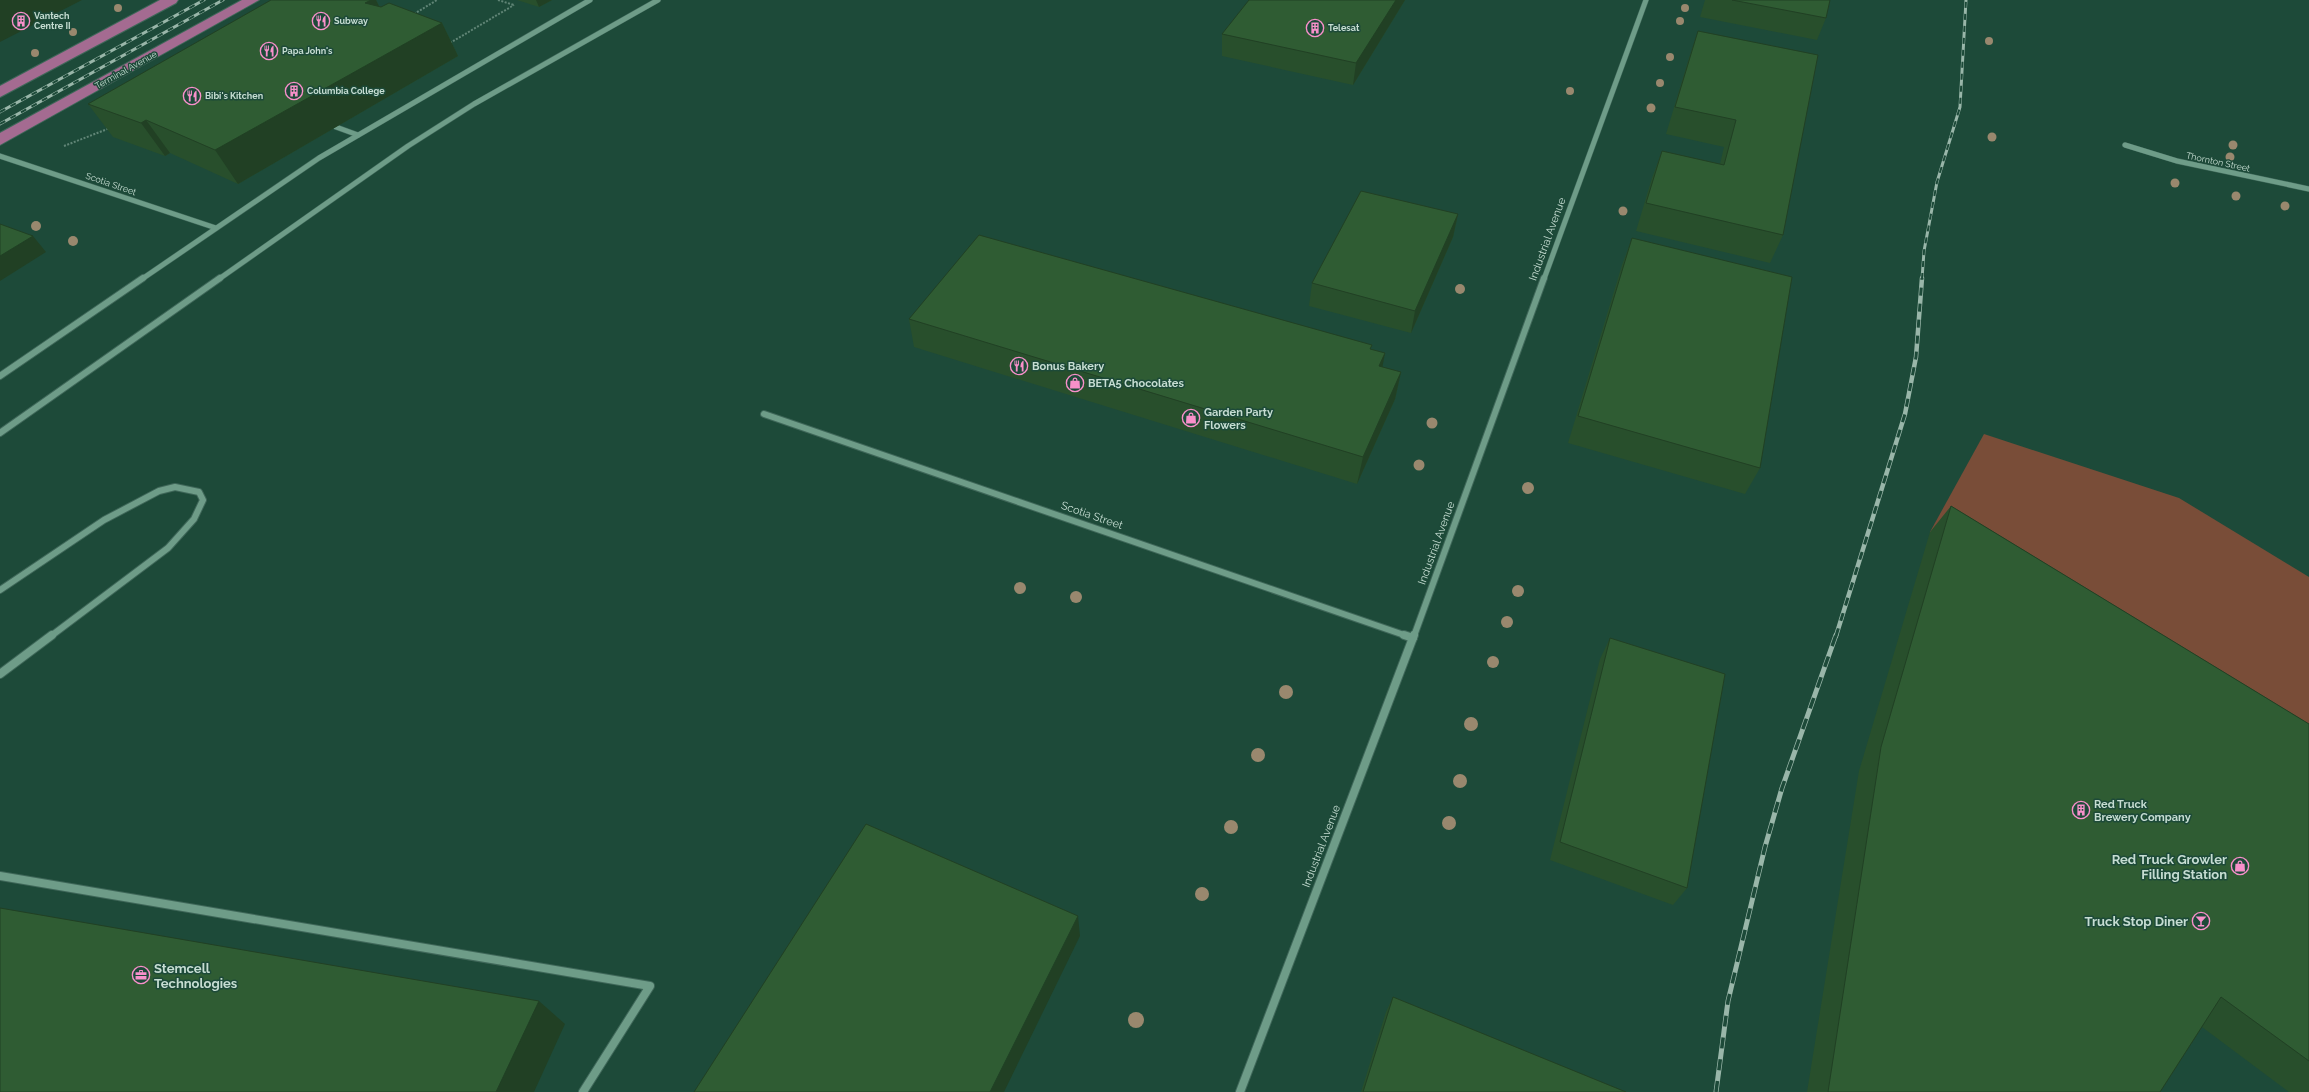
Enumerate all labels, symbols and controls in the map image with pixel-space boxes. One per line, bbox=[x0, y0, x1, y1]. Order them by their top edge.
building icon: Vantech Centre II bbox=[11, 11, 31, 31]
place label: Vantech Centre II bbox=[34, 11, 71, 31]
restaurant icon: Subway bbox=[311, 11, 331, 31]
place label: Subway bbox=[334, 16, 368, 26]
building icon: Telesat bbox=[1305, 18, 1325, 38]
place label: Telesat bbox=[1328, 23, 1360, 33]
restaurant icon: Papa John's bbox=[259, 41, 279, 61]
place label: Papa John's bbox=[282, 46, 333, 56]
street label: Terminal Avenue bbox=[93, 49, 159, 91]
building icon: Columbia College bbox=[284, 81, 304, 101]
restaurant icon: Bibi's Kitchen bbox=[182, 86, 202, 106]
place label: Columbia College bbox=[307, 86, 385, 96]
place label: Bibi's Kitchen bbox=[205, 91, 263, 101]
street label: Thornton Street bbox=[2185, 150, 2251, 174]
street label: Scotia Street bbox=[84, 171, 138, 197]
street label: Industrial Avenue bbox=[1526, 195, 1569, 283]
restaurant icon: Bonus Bakery bbox=[1009, 356, 1029, 376]
place label: Bonus Bakery bbox=[1032, 360, 1104, 373]
shop icon: BETA5 Chocolates bbox=[1065, 373, 1085, 393]
place label: BETA5 Chocolates bbox=[1088, 377, 1184, 390]
place label: Garden Party Flowers bbox=[1204, 406, 1273, 432]
shop icon: Garden Party Flowers bbox=[1181, 408, 1201, 428]
street label: Scotia Street bbox=[1059, 499, 1125, 532]
street label: Industrial Avenue bbox=[1415, 499, 1458, 587]
place label: Red Truck Brewery Company bbox=[2094, 798, 2191, 824]
building icon: Red Truck Brewery Company bbox=[2071, 800, 2091, 820]
street label: Industrial Avenue bbox=[1300, 803, 1343, 889]
place label: Red Truck Growler Filling Station bbox=[2112, 852, 2227, 882]
shop icon: Red Truck Growler Filling Station bbox=[2230, 856, 2250, 876]
bar icon: Truck Stop Diner bbox=[2191, 911, 2211, 931]
place label: Truck Stop Diner bbox=[2085, 914, 2188, 929]
place label: Stemcell Technologies bbox=[154, 961, 238, 991]
office icon: Stemcell Technologies bbox=[131, 965, 151, 985]

